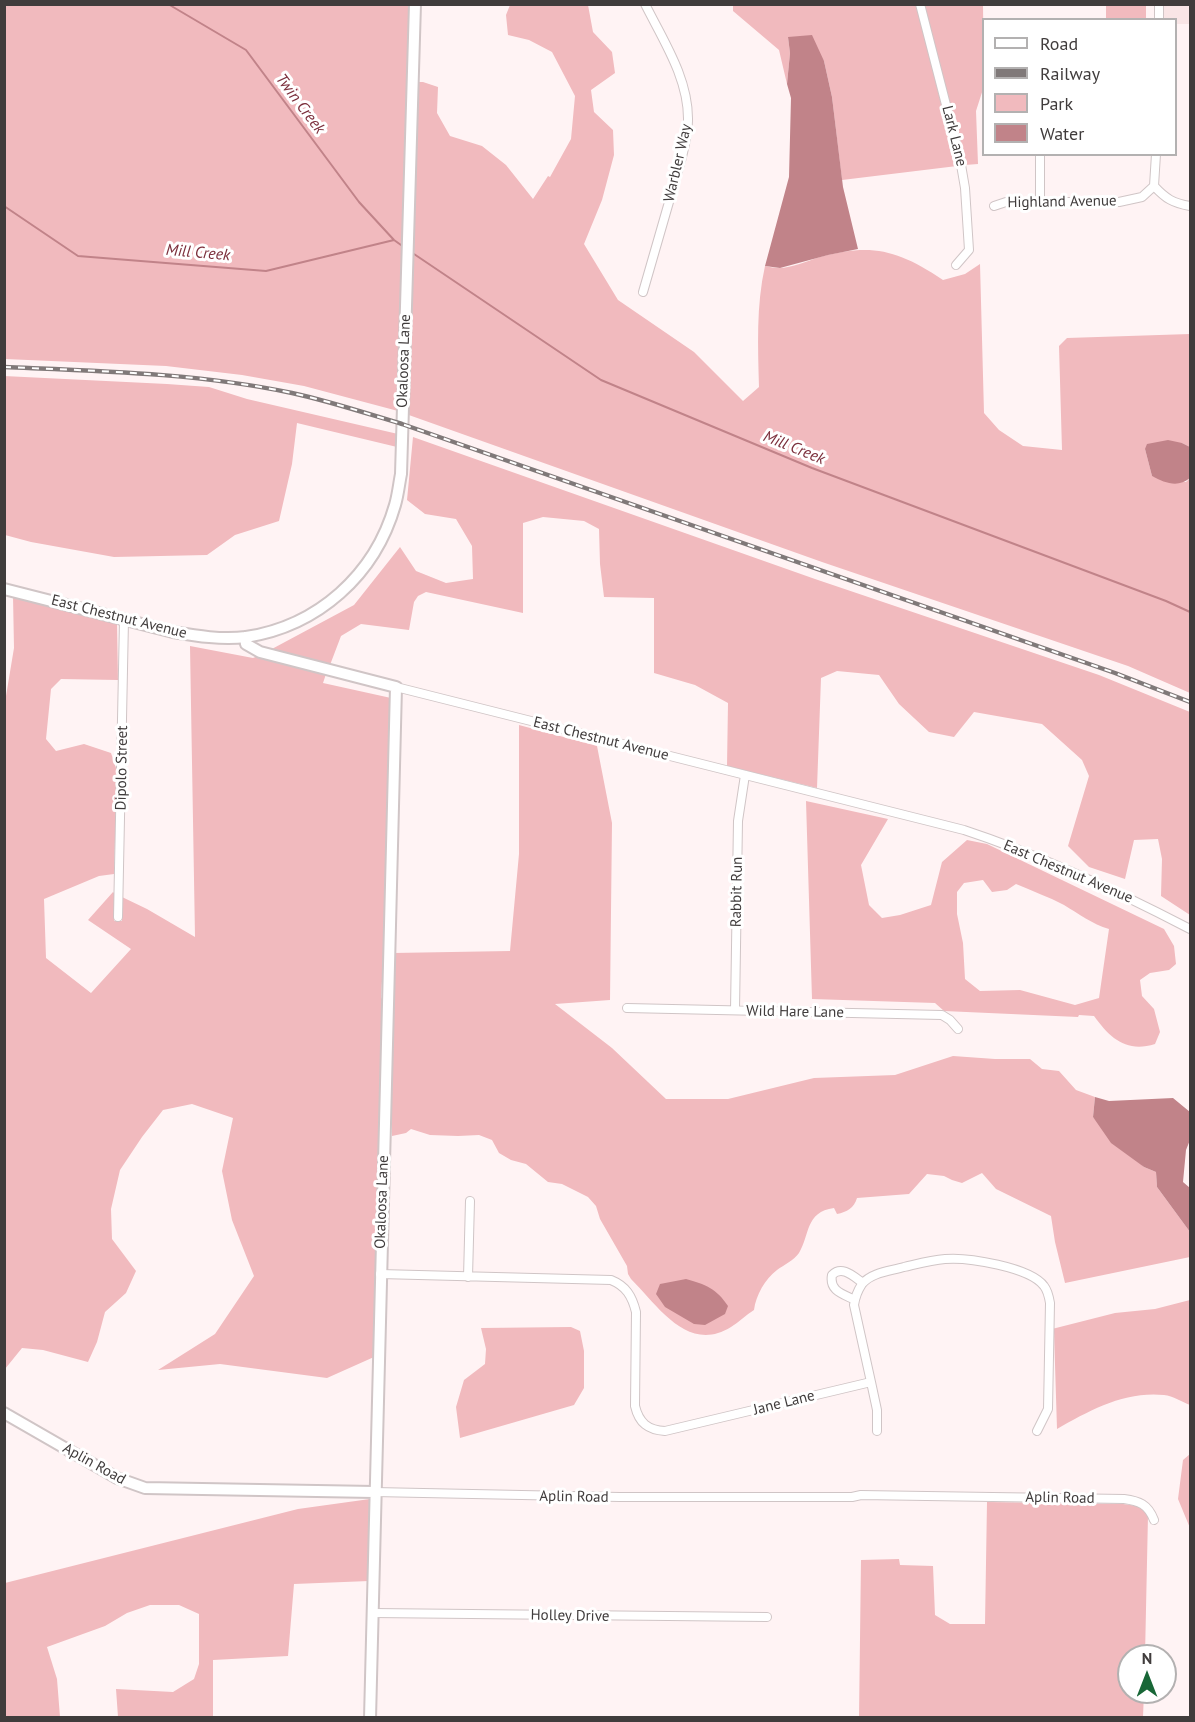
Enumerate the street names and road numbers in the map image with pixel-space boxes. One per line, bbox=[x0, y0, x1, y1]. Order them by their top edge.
street label: Lark Lane bbox=[938, 104, 970, 168]
street label: Warbler Way bbox=[660, 122, 696, 204]
street label: Highland Avenue bbox=[1007, 192, 1117, 212]
street label: Okaloosa Lane bbox=[393, 314, 415, 408]
street label: East Chestnut Avenue bbox=[49, 591, 189, 643]
street label: East Chestnut Avenue bbox=[531, 713, 671, 765]
street label: Dipolo Street bbox=[112, 725, 132, 811]
street label: East Chestnut Avenue bbox=[1001, 837, 1135, 907]
street label: Rabbit Run bbox=[727, 857, 747, 927]
street label: Wild Hare Lane bbox=[746, 1002, 844, 1022]
street label: Okaloosa Lane bbox=[371, 1155, 393, 1249]
street label: Jane Lane bbox=[752, 1387, 816, 1419]
street label: Aplin Road bbox=[59, 1439, 129, 1489]
street label: Aplin Road bbox=[539, 1487, 609, 1507]
street label: Aplin Road bbox=[1025, 1488, 1095, 1508]
street label: Holley Drive bbox=[530, 1606, 610, 1626]

